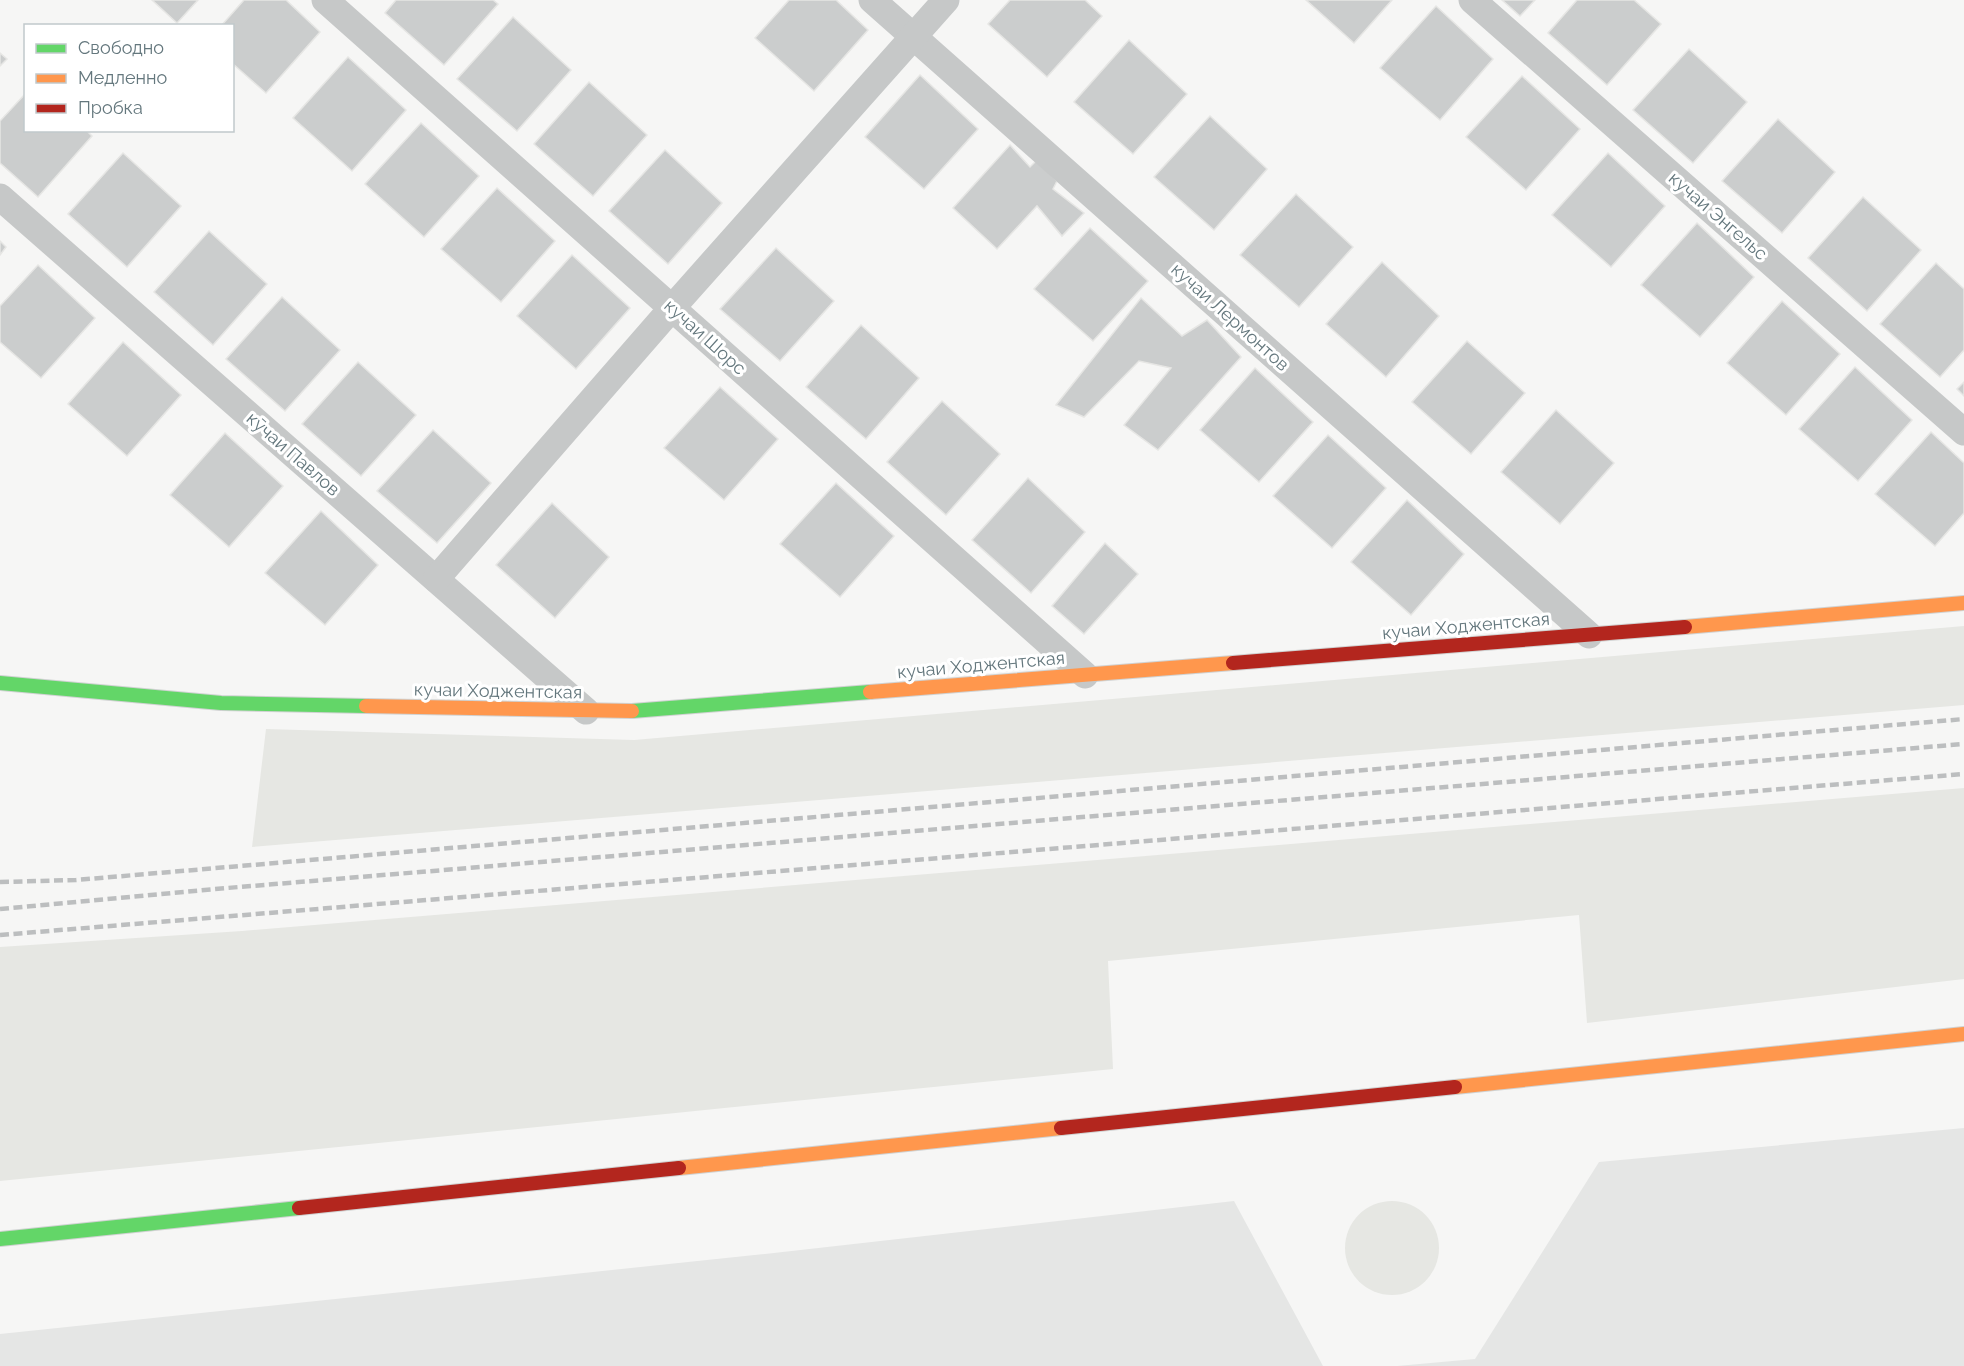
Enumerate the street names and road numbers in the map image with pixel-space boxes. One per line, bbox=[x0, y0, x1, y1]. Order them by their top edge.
street label: кучаи Энгельс bbox=[1665, 167, 1772, 264]
street label: кучаи Лермонтов bbox=[1167, 258, 1293, 375]
street label: кучаи Шорс bbox=[660, 295, 750, 379]
street label: кӯчаи Павлов bbox=[243, 408, 344, 500]
street label: кучаи Ходжентская bbox=[1381, 608, 1551, 643]
street label: кучаи Ходжентская bbox=[896, 647, 1066, 682]
street label: кучаи Ходжентская bbox=[414, 679, 582, 702]

